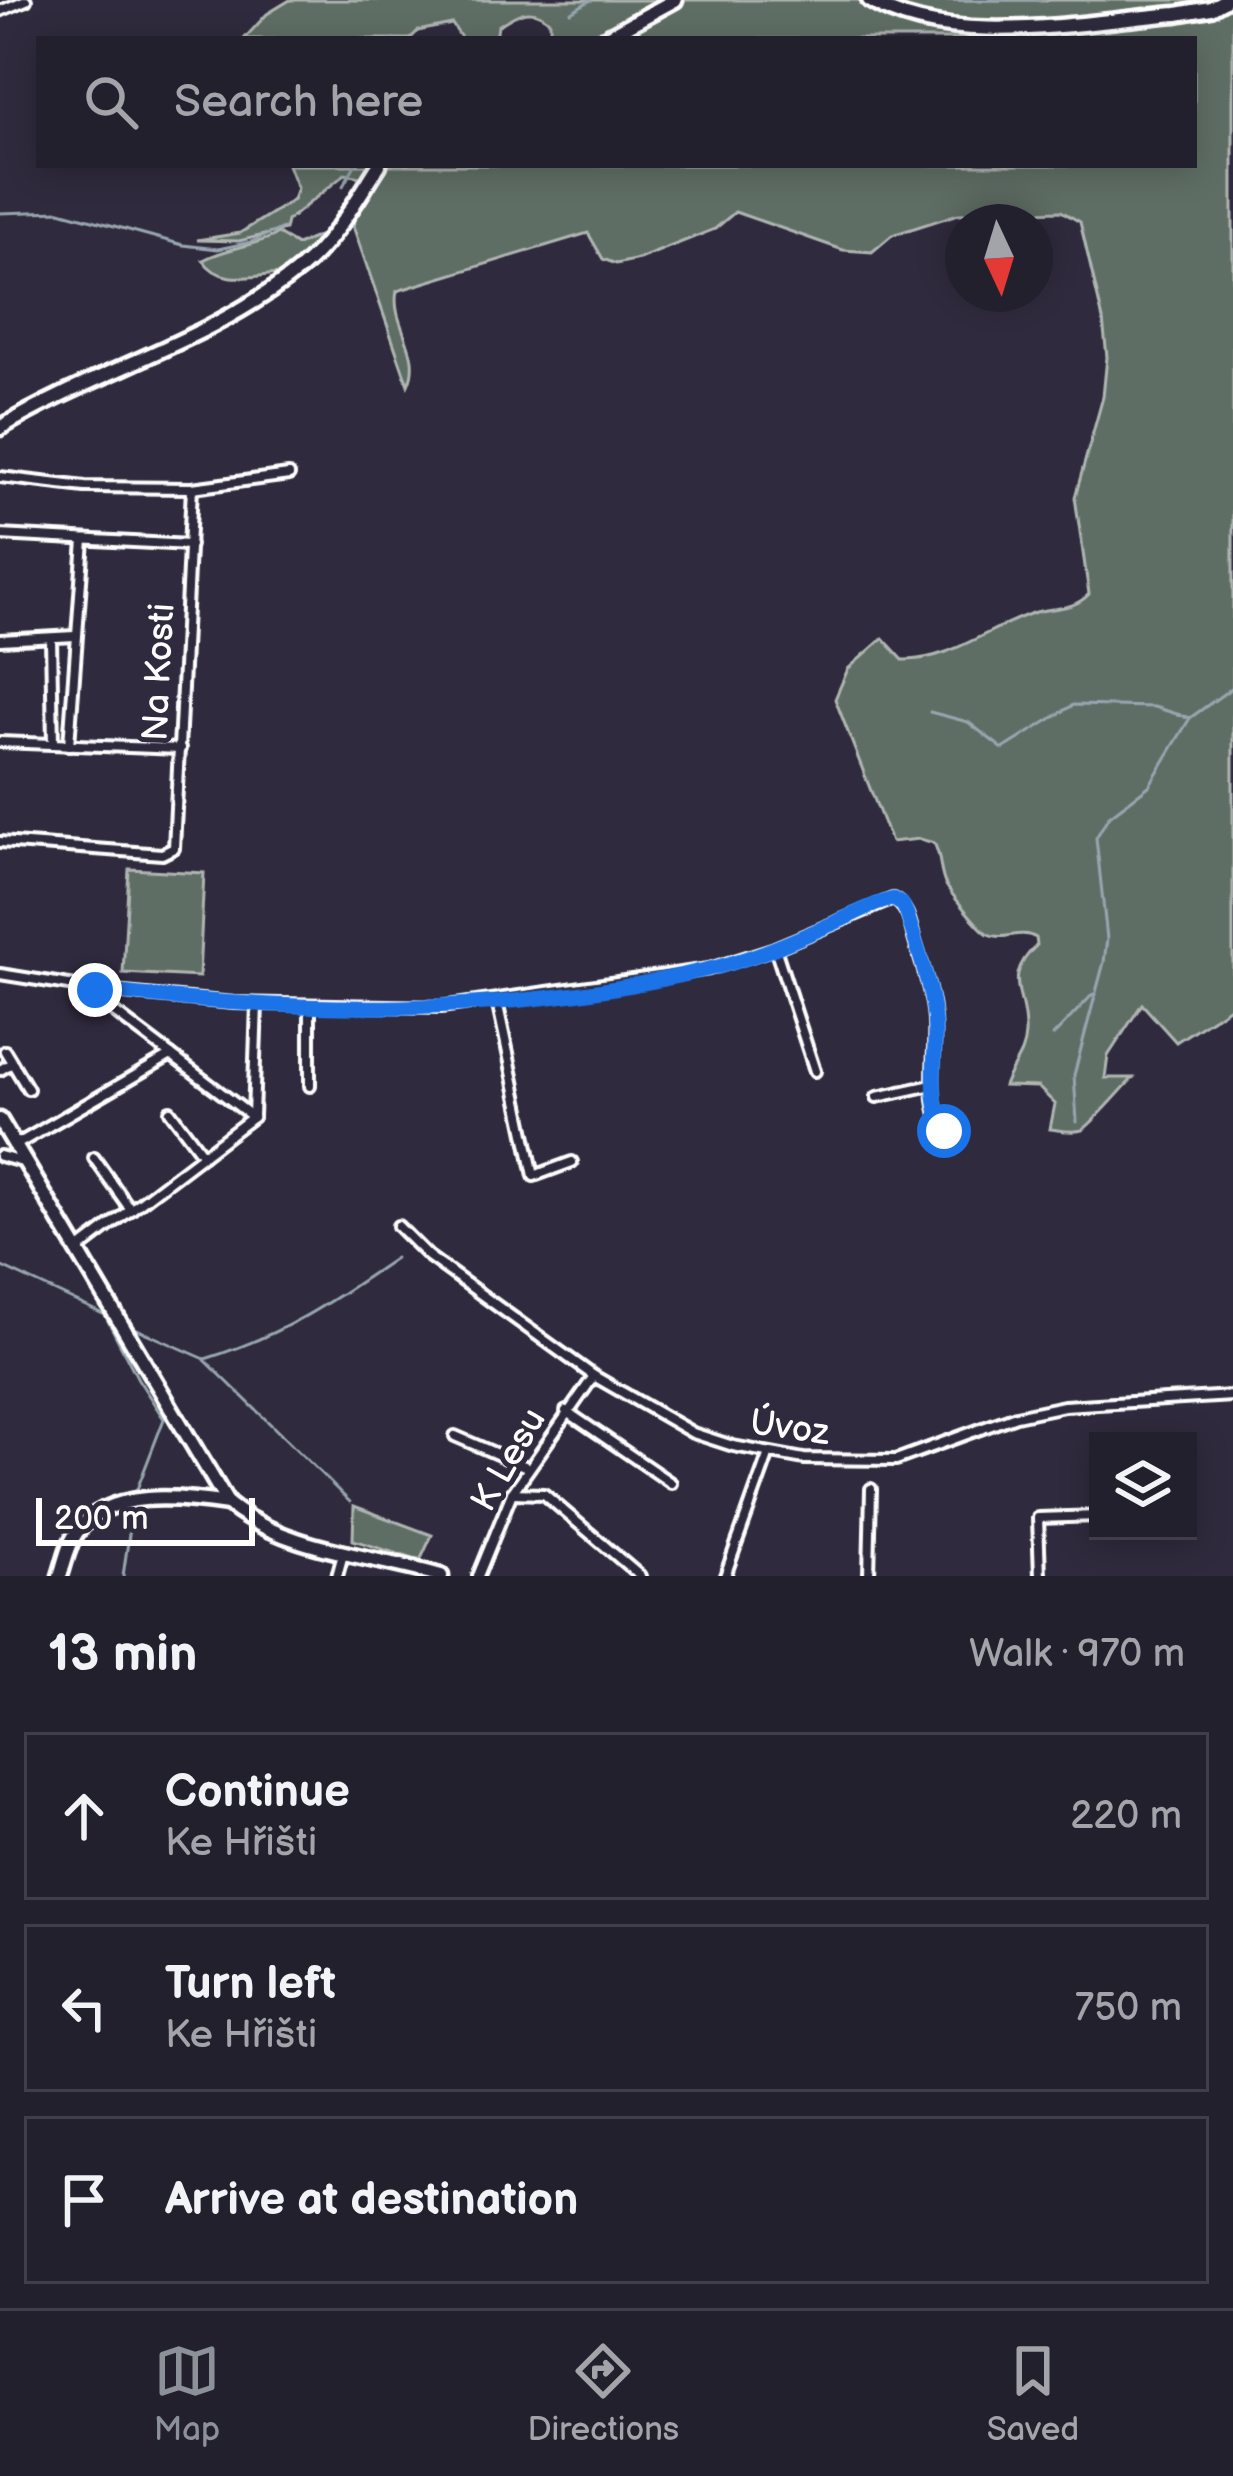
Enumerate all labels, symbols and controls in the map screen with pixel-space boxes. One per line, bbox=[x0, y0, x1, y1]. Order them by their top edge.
search box bbox=[36, 36, 1197, 168]
icon: search bbox=[78, 69, 144, 135]
text: Search here bbox=[174, 75, 423, 130]
north arrow bbox=[945, 204, 1053, 312]
street label: Na Kosti bbox=[134, 602, 185, 742]
route end bbox=[68, 963, 122, 1017]
route start bbox=[917, 1104, 971, 1158]
street label: K Lesu bbox=[463, 1401, 556, 1519]
street label: Úvoz bbox=[747, 1401, 833, 1455]
map controls bbox=[1089, 1432, 1197, 1540]
button: layers bbox=[1089, 1432, 1197, 1540]
scale bar bbox=[36, 1492, 255, 1545]
text: 200 m bbox=[54, 1499, 148, 1539]
text: 13 min bbox=[48, 1624, 197, 1685]
text: Walk · 970 m bbox=[969, 1631, 1185, 1678]
text: Continue bbox=[165, 1765, 350, 1820]
icon: ahead bbox=[51, 1783, 117, 1849]
text: 220 m bbox=[1070, 1793, 1182, 1840]
text: Ke Hřišti bbox=[165, 1820, 317, 1867]
text: Turn left bbox=[165, 1957, 336, 2012]
icon: left bbox=[51, 1975, 117, 2041]
text: 750 m bbox=[1075, 1985, 1182, 2032]
text: Ke Hřišti bbox=[165, 2012, 317, 2059]
icon: arrive bbox=[51, 2167, 117, 2233]
text: Arrive at destination bbox=[165, 2173, 578, 2228]
tab: Map bbox=[154, 2338, 220, 2450]
tab: Directions bbox=[527, 2338, 679, 2450]
tab: Saved bbox=[987, 2338, 1079, 2450]

